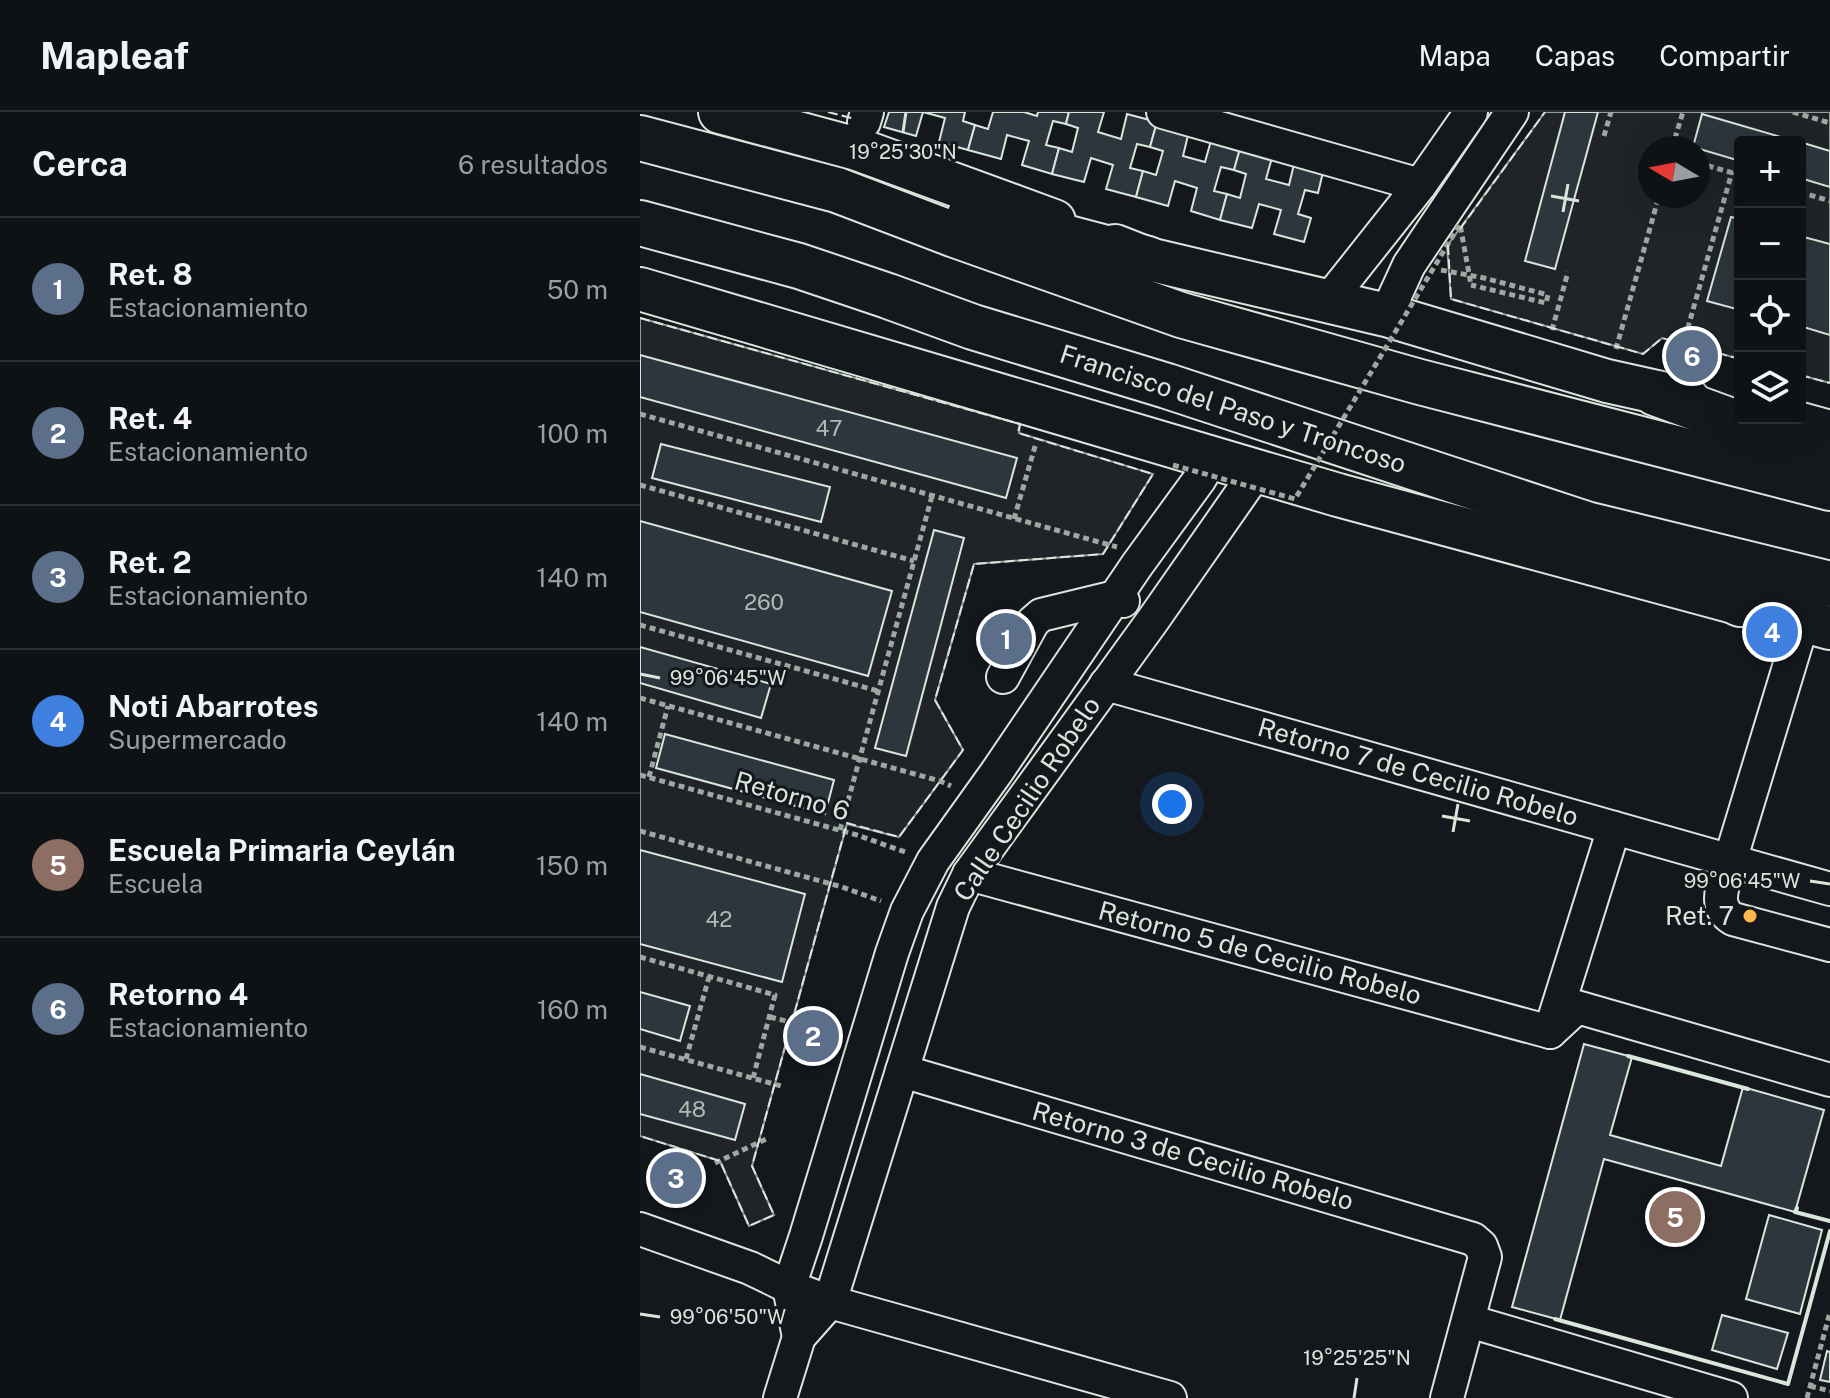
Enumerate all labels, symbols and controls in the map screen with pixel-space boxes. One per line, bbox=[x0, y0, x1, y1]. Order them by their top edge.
text: Mapleaf bbox=[40, 33, 189, 78]
text: Mapa bbox=[1418, 39, 1491, 72]
text: Capas bbox=[1535, 39, 1615, 72]
text: Compartir bbox=[1659, 39, 1790, 72]
north arrow bbox=[1638, 136, 1710, 208]
map controls bbox=[1734, 136, 1806, 424]
button: + bbox=[1734, 136, 1806, 208]
text: 19°25'30"N bbox=[849, 140, 957, 164]
text: Cerca bbox=[32, 144, 128, 184]
text: 6 resultados bbox=[458, 149, 608, 180]
button: − bbox=[1734, 208, 1806, 280]
text: Ret. 8 bbox=[108, 256, 193, 292]
text: 1 bbox=[52, 274, 64, 305]
text: 50 m bbox=[547, 274, 608, 305]
button: locate bbox=[1734, 280, 1806, 352]
text: Estacionamiento bbox=[108, 292, 308, 323]
pin: 6 bbox=[1666, 326, 1718, 386]
street label: Francisco del Paso y Troncoso bbox=[1056, 338, 1410, 479]
button: layers bbox=[1734, 352, 1806, 424]
text: Ret. 4 bbox=[108, 400, 192, 436]
house number: 47 bbox=[815, 415, 843, 441]
text: 2 bbox=[50, 418, 66, 449]
text: 100 m bbox=[537, 418, 608, 449]
text: Estacionamiento bbox=[108, 436, 308, 467]
text: Ret. 2 bbox=[108, 544, 191, 580]
text: 3 bbox=[49, 562, 67, 593]
text: 140 m bbox=[536, 562, 608, 593]
text: Estacionamiento bbox=[108, 580, 308, 611]
house number: 260 bbox=[744, 589, 784, 615]
pin: 4 bbox=[1746, 602, 1798, 662]
pin: 1 bbox=[980, 609, 1032, 669]
text: 99°06'45"W bbox=[670, 666, 786, 690]
text: Noti Abarrotes bbox=[108, 688, 319, 724]
street label: Calle Cecilio Robelo bbox=[947, 691, 1107, 907]
text: 4 bbox=[49, 706, 67, 737]
text: 140 m bbox=[536, 706, 608, 737]
street label: Retorno 7 de Cecilio Robelo bbox=[1254, 711, 1582, 832]
text: Supermercado bbox=[108, 724, 287, 755]
street label: Retorno 6 bbox=[731, 764, 853, 827]
your location bbox=[1152, 784, 1192, 824]
text: Escuela Primaria Ceylán bbox=[108, 832, 455, 868]
text: 5 bbox=[49, 850, 67, 881]
text: 150 m bbox=[536, 850, 608, 881]
text: Escuela bbox=[108, 868, 203, 899]
text: 99°06'45"W bbox=[1684, 869, 1800, 893]
street label: Retorno 5 de Cecilio Robelo bbox=[1095, 894, 1425, 1011]
place label: Ret. 7 bbox=[1665, 900, 1734, 931]
house number: 42 bbox=[706, 906, 732, 932]
marker: Ret. 7 bbox=[1741, 907, 1759, 925]
text: Retorno 4 bbox=[108, 976, 248, 1012]
text: 6 bbox=[49, 994, 67, 1025]
text: 160 m bbox=[537, 994, 608, 1025]
pin: 2 bbox=[787, 1006, 839, 1066]
text: Estacionamiento bbox=[108, 1012, 308, 1043]
street label: Retorno 3 de Cecilio Robelo bbox=[1029, 1095, 1357, 1216]
house number: 48 bbox=[678, 1096, 706, 1122]
pin: 3 bbox=[650, 1148, 702, 1208]
pin: 5 bbox=[1649, 1187, 1701, 1247]
text: 99°06'50"W bbox=[670, 1305, 786, 1329]
text: 19°25'25"N bbox=[1303, 1346, 1411, 1370]

